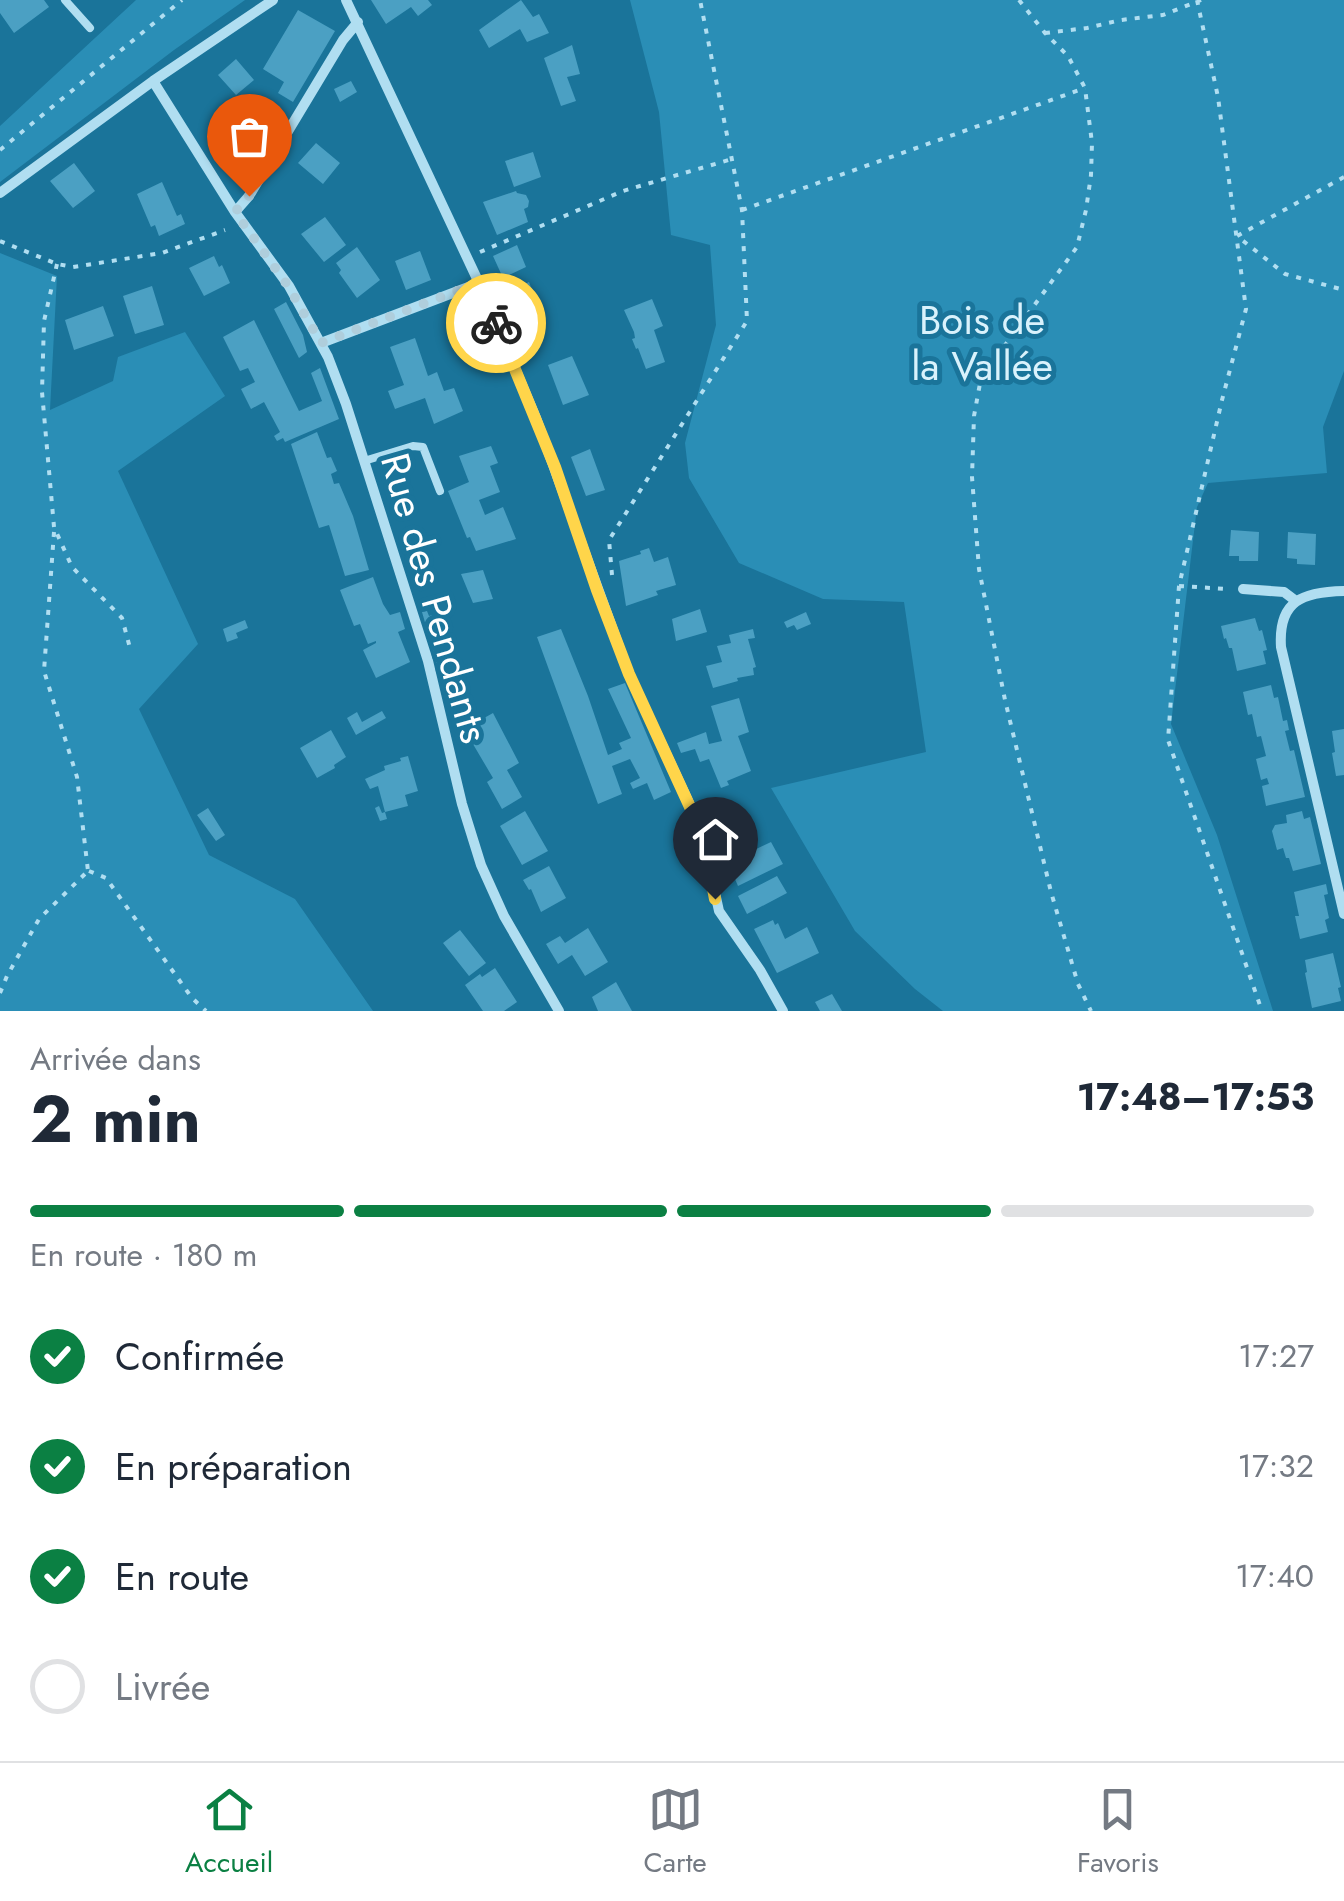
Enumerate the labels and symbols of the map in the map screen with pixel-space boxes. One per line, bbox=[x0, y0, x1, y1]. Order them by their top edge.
pin bbox=[207, 94, 292, 197]
courier bbox=[446, 273, 546, 373]
park label: Bois de la Vallée bbox=[911, 291, 1053, 395]
street label: Rue des Pendants bbox=[366, 446, 504, 750]
pin bbox=[673, 797, 758, 900]

